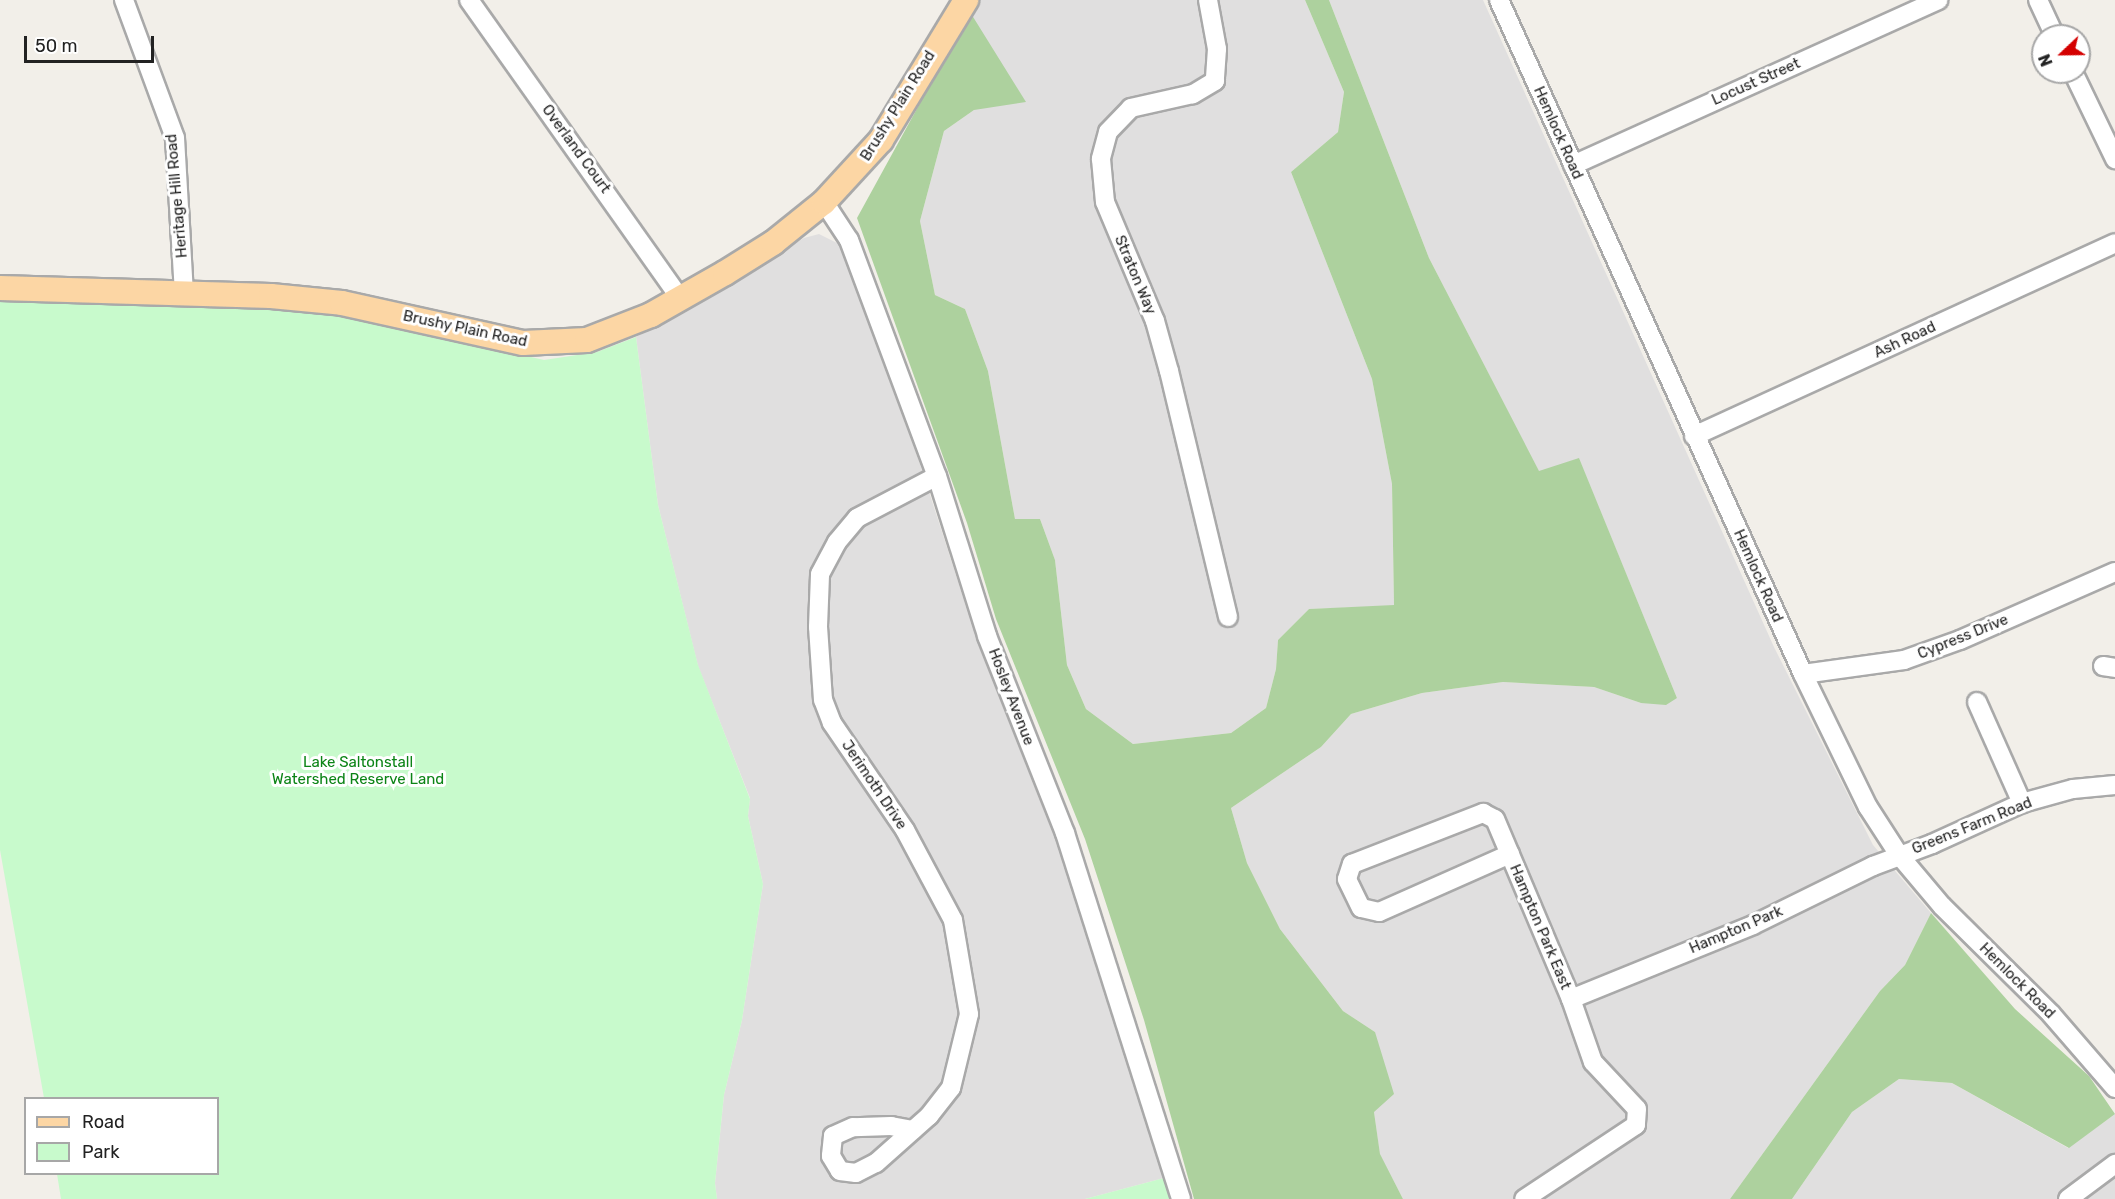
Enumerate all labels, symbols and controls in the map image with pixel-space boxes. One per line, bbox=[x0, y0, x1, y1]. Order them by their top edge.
scale bar bbox=[27, 24, 158, 62]
north arrow bbox=[2031, 24, 2091, 84]
text: 50 m bbox=[35, 35, 78, 57]
street label: Brushy Plain Road bbox=[857, 47, 939, 165]
text: N bbox=[2035, 51, 2057, 69]
street label: Locust Street bbox=[1709, 55, 1803, 109]
street label: Hemlock Road bbox=[1529, 84, 1587, 182]
street label: Overland Court bbox=[538, 101, 614, 197]
street label: Heritage Hill Road bbox=[163, 133, 191, 259]
street label: Straton Way bbox=[1110, 233, 1160, 317]
street label: Brushy Plain Road bbox=[401, 307, 529, 351]
street label: Ash Road bbox=[1871, 318, 1939, 362]
street label: Hemlock Road bbox=[1729, 527, 1787, 625]
street label: Cypress Drive bbox=[1915, 611, 2011, 663]
street label: Hosley Avenue bbox=[984, 646, 1038, 748]
street label: Jerimoth Drive bbox=[837, 737, 911, 833]
park label: Lake Saltonstall Watershed Reserve Land bbox=[272, 753, 444, 788]
street label: Greens Farm Road bbox=[1909, 794, 2035, 858]
street label: Hampton Park East bbox=[1506, 862, 1574, 992]
street label: Hampton Park bbox=[1687, 902, 1785, 958]
street label: Hemlock Road bbox=[1975, 939, 2059, 1023]
legend bbox=[24, 1097, 219, 1175]
text: Road bbox=[82, 1111, 125, 1133]
text: Park bbox=[82, 1141, 119, 1163]

